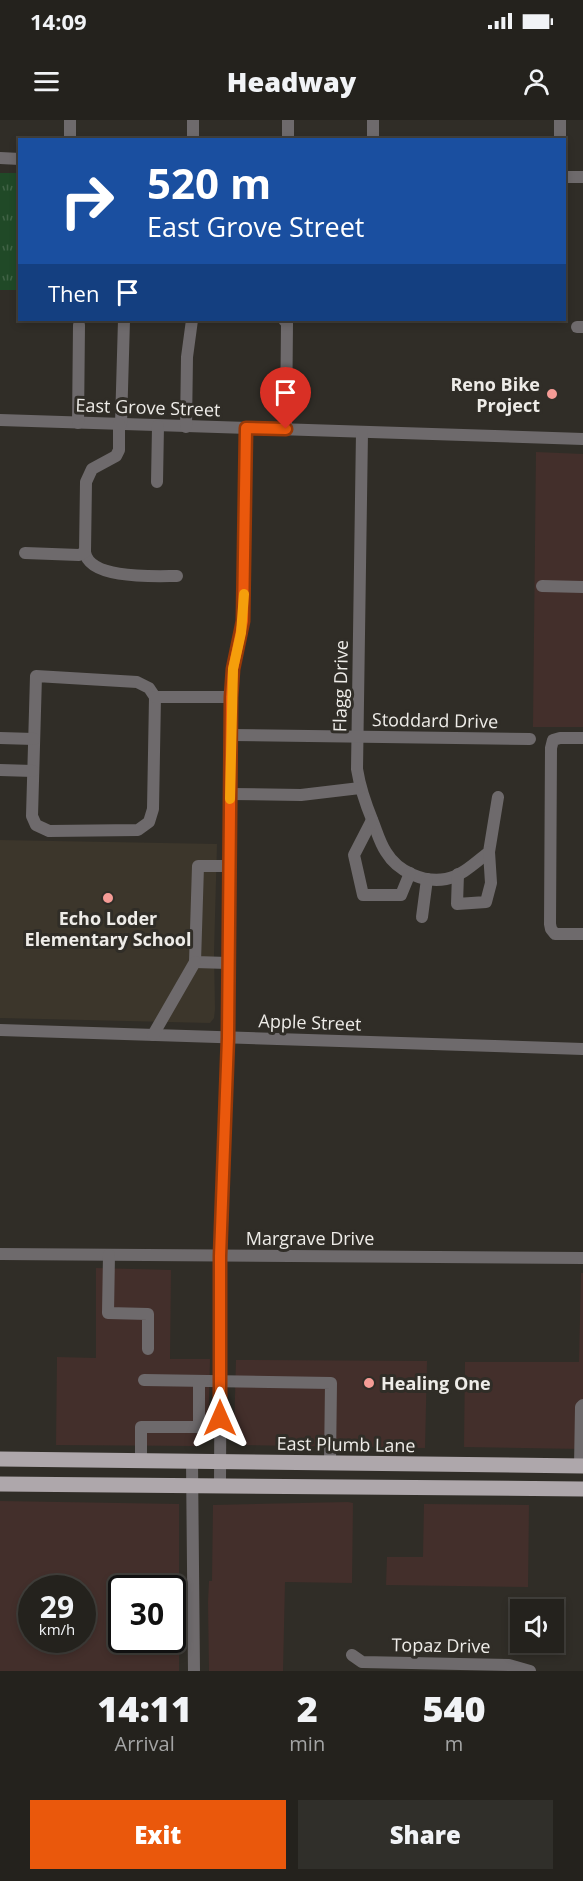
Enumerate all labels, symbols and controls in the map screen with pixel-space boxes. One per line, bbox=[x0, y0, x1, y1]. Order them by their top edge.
text: 14:09 bbox=[30, 6, 87, 36]
text: Headway bbox=[227, 63, 356, 100]
icon: menu bbox=[30, 65, 63, 98]
icon: person bbox=[520, 65, 553, 98]
text: 520 m bbox=[147, 154, 271, 211]
icon: right bbox=[48, 162, 126, 240]
text: East Grove Street bbox=[147, 208, 365, 245]
icon: arrive bbox=[111, 276, 144, 309]
text: Then bbox=[48, 278, 99, 308]
pin bbox=[260, 367, 311, 429]
place label: Reno Bike Project bbox=[450, 372, 540, 417]
icon: arrive bbox=[269, 376, 302, 409]
marker: Reno Bike Project bbox=[545, 387, 559, 401]
street label: East Grove Street bbox=[75, 392, 221, 422]
street label: Flagg Drive bbox=[327, 640, 353, 732]
street label: Stoddard Drive bbox=[372, 707, 498, 733]
marker: Echo Loder Elementary School bbox=[101, 891, 115, 905]
place label: Echo Loder Elementary School bbox=[25, 906, 191, 951]
street label: Apple Street bbox=[258, 1008, 362, 1036]
street label: Margrave Drive bbox=[246, 1226, 374, 1250]
place label: Healing One bbox=[381, 1371, 491, 1395]
marker: Healing One bbox=[362, 1376, 376, 1390]
position arrow bbox=[188, 1386, 252, 1450]
street label: East Plumb Lane bbox=[276, 1431, 416, 1457]
speed limit sign: 30 bbox=[108, 1575, 186, 1653]
text: 29 bbox=[40, 1586, 74, 1627]
map controls bbox=[510, 1599, 564, 1653]
button: sound bbox=[510, 1599, 564, 1653]
text: km/h bbox=[39, 1619, 75, 1639]
street label: Topaz Drive bbox=[391, 1632, 491, 1658]
text: 14:11 bbox=[97, 1684, 192, 1733]
text: 2 bbox=[297, 1684, 318, 1733]
text: 540 bbox=[422, 1684, 486, 1733]
text: Arrival bbox=[115, 1730, 175, 1757]
text: min bbox=[289, 1730, 325, 1757]
text: m bbox=[445, 1730, 463, 1757]
button: Exit bbox=[30, 1800, 286, 1869]
button: Share bbox=[298, 1800, 553, 1869]

